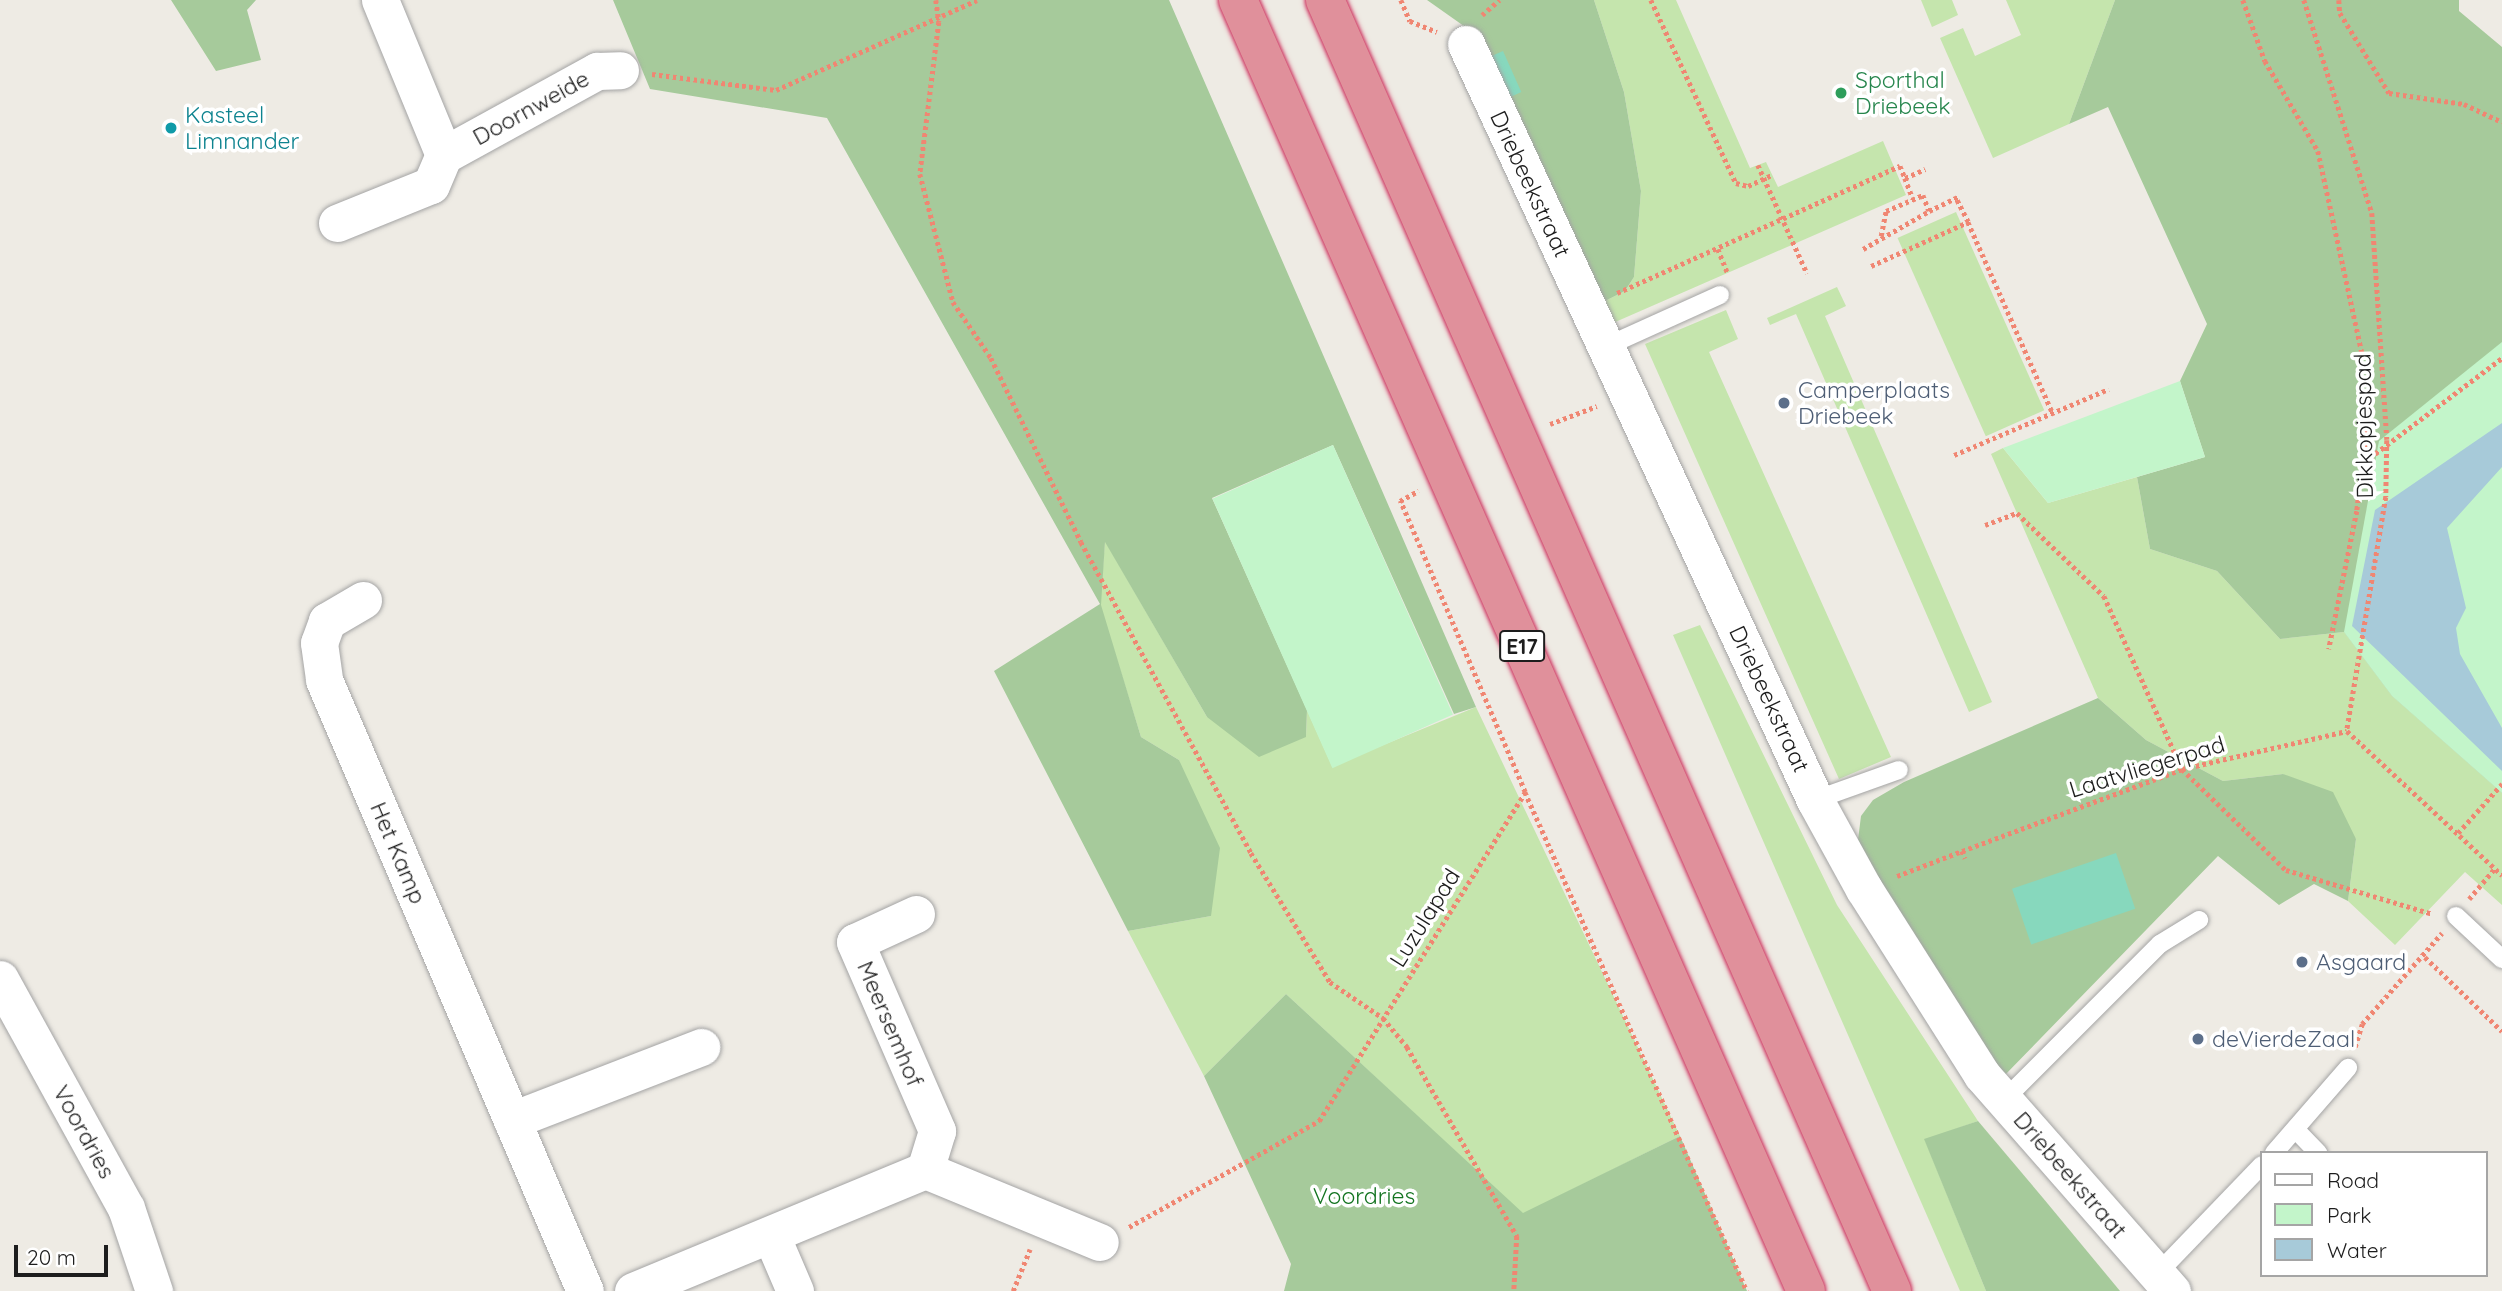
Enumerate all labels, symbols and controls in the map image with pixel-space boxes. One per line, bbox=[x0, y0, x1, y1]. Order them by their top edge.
street label: Doornweide bbox=[468, 65, 594, 151]
place label: Sporthal Driebeek bbox=[1855, 66, 1951, 120]
marker: Sporthal Driebeek bbox=[1833, 85, 1849, 101]
place label: Kasteel Limnander bbox=[185, 101, 299, 155]
street label: Driebeekstraat bbox=[1484, 106, 1576, 262]
marker: Kasteel Limnander bbox=[163, 120, 179, 136]
street label: Dikkopjespad bbox=[2349, 353, 2379, 499]
place label: Camperplaats Driebeek bbox=[1798, 376, 1950, 430]
marker: Camperplaats Driebeek bbox=[1776, 395, 1792, 411]
street label: Driebeekstraat bbox=[1723, 621, 1815, 777]
road number: E17 bbox=[1498, 628, 1546, 664]
street label: Laatvliegerpad bbox=[2066, 730, 2228, 804]
street label: Het Kamp bbox=[364, 798, 432, 908]
street label: Luzulapad bbox=[1384, 864, 1466, 972]
place label: Asgaard bbox=[2316, 948, 2406, 976]
marker: Asgaard bbox=[2294, 954, 2310, 970]
street label: Meersemhof bbox=[851, 957, 929, 1091]
place label: deVierdeZaal bbox=[2212, 1025, 2355, 1053]
marker: deVierdeZaal bbox=[2190, 1031, 2206, 1047]
street label: Voordries bbox=[47, 1081, 121, 1183]
street label: Driebeekstraat bbox=[2008, 1106, 2132, 1244]
legend bbox=[2260, 1151, 2488, 1277]
text: Road bbox=[2327, 1167, 2379, 1193]
park label: Voordries bbox=[1313, 1182, 1415, 1210]
text: Park bbox=[2327, 1202, 2371, 1228]
scale bar bbox=[18, 1232, 112, 1276]
text: Water bbox=[2327, 1237, 2387, 1263]
text: 20 m bbox=[27, 1244, 76, 1270]

